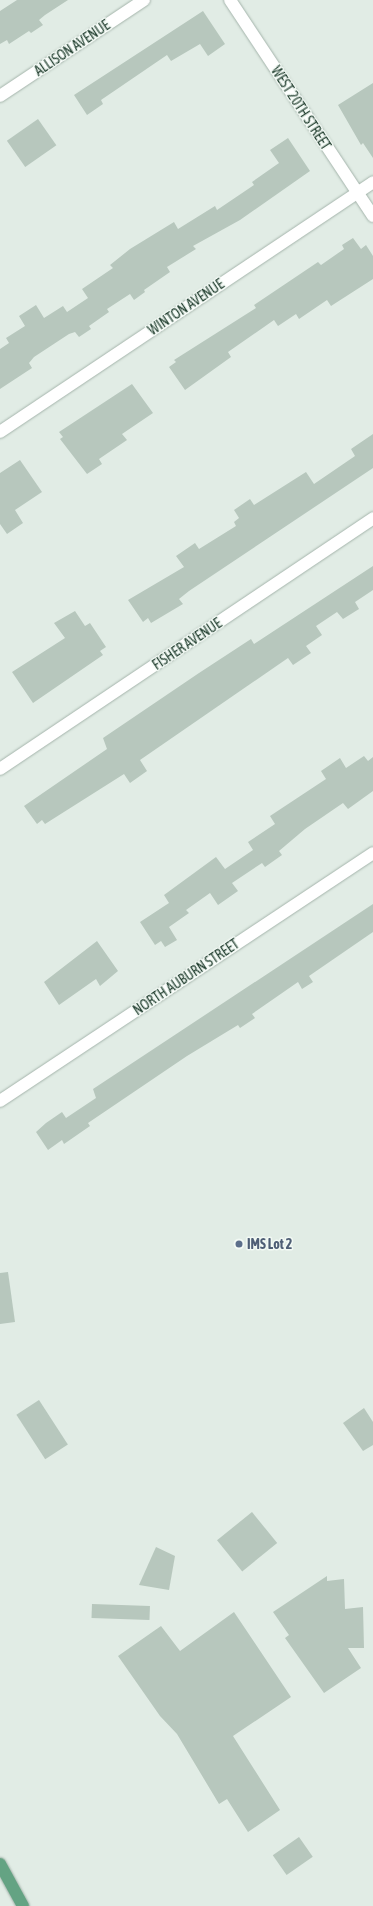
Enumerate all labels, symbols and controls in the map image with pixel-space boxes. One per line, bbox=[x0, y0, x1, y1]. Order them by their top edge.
street label: ALLISON AVENUE bbox=[31, 17, 113, 79]
street label: WEST 20TH STREET bbox=[268, 63, 334, 153]
street label: WINTON AVENUE bbox=[145, 275, 227, 339]
street label: FISHER AVENUE bbox=[149, 615, 225, 673]
street label: NORTH AUBURN STREET bbox=[130, 935, 242, 1019]
place label: IMS Lot 2 bbox=[247, 1236, 292, 1252]
marker: IMS Lot 2 bbox=[234, 1239, 244, 1249]

